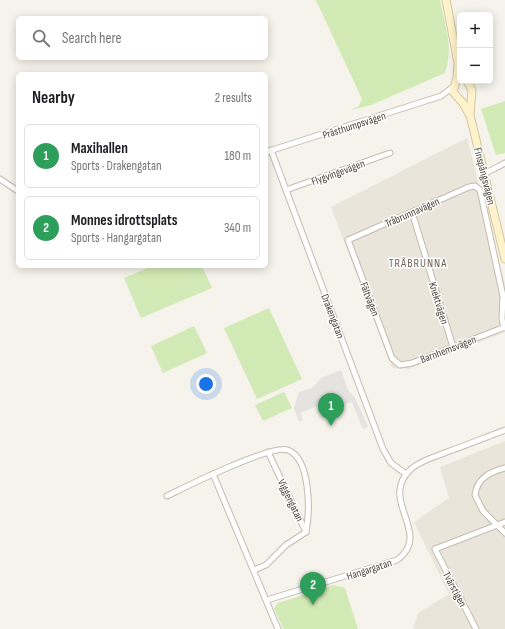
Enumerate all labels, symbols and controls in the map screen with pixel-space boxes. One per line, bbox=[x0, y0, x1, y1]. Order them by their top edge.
map controls bbox=[457, 12, 493, 84]
button: + bbox=[457, 12, 493, 48]
search box bbox=[16, 16, 268, 60]
icon: search bbox=[30, 27, 52, 49]
text: Search here bbox=[62, 29, 122, 48]
button: − bbox=[457, 48, 493, 84]
text: Nearby bbox=[32, 88, 75, 108]
text: 2 results bbox=[215, 90, 252, 106]
street label: Prästhumpsvägen bbox=[321, 109, 388, 142]
text: Maxihallen bbox=[71, 139, 128, 158]
street label: Finspångsvägen bbox=[471, 146, 498, 206]
text: 1 bbox=[43, 148, 49, 164]
text: 180 m bbox=[225, 148, 251, 164]
street label: Flygvingevägen bbox=[310, 157, 367, 188]
text: Sports · Drakengatan bbox=[71, 158, 161, 174]
street label: Tråbrunnavägen bbox=[383, 194, 442, 230]
text: Monnes idrottsplats bbox=[71, 211, 178, 230]
text: 2 bbox=[43, 220, 49, 236]
text: 340 m bbox=[224, 220, 251, 236]
text: Sports · Hangargatan bbox=[71, 230, 162, 246]
district label: TRÅBRUNNA bbox=[389, 256, 447, 271]
street label: Fältvägen bbox=[357, 280, 382, 318]
street label: Knektvägen bbox=[426, 280, 451, 326]
street label: Drakengatan bbox=[318, 292, 347, 340]
street label: Barnhemsvägen bbox=[418, 333, 478, 366]
your location bbox=[196, 374, 216, 394]
pin: 1 bbox=[318, 393, 344, 426]
street label: Viggengatan bbox=[275, 477, 307, 524]
street label: Hangargatan bbox=[345, 556, 394, 583]
street label: Tvärstigen bbox=[440, 569, 469, 609]
pin: 2 bbox=[300, 572, 326, 605]

